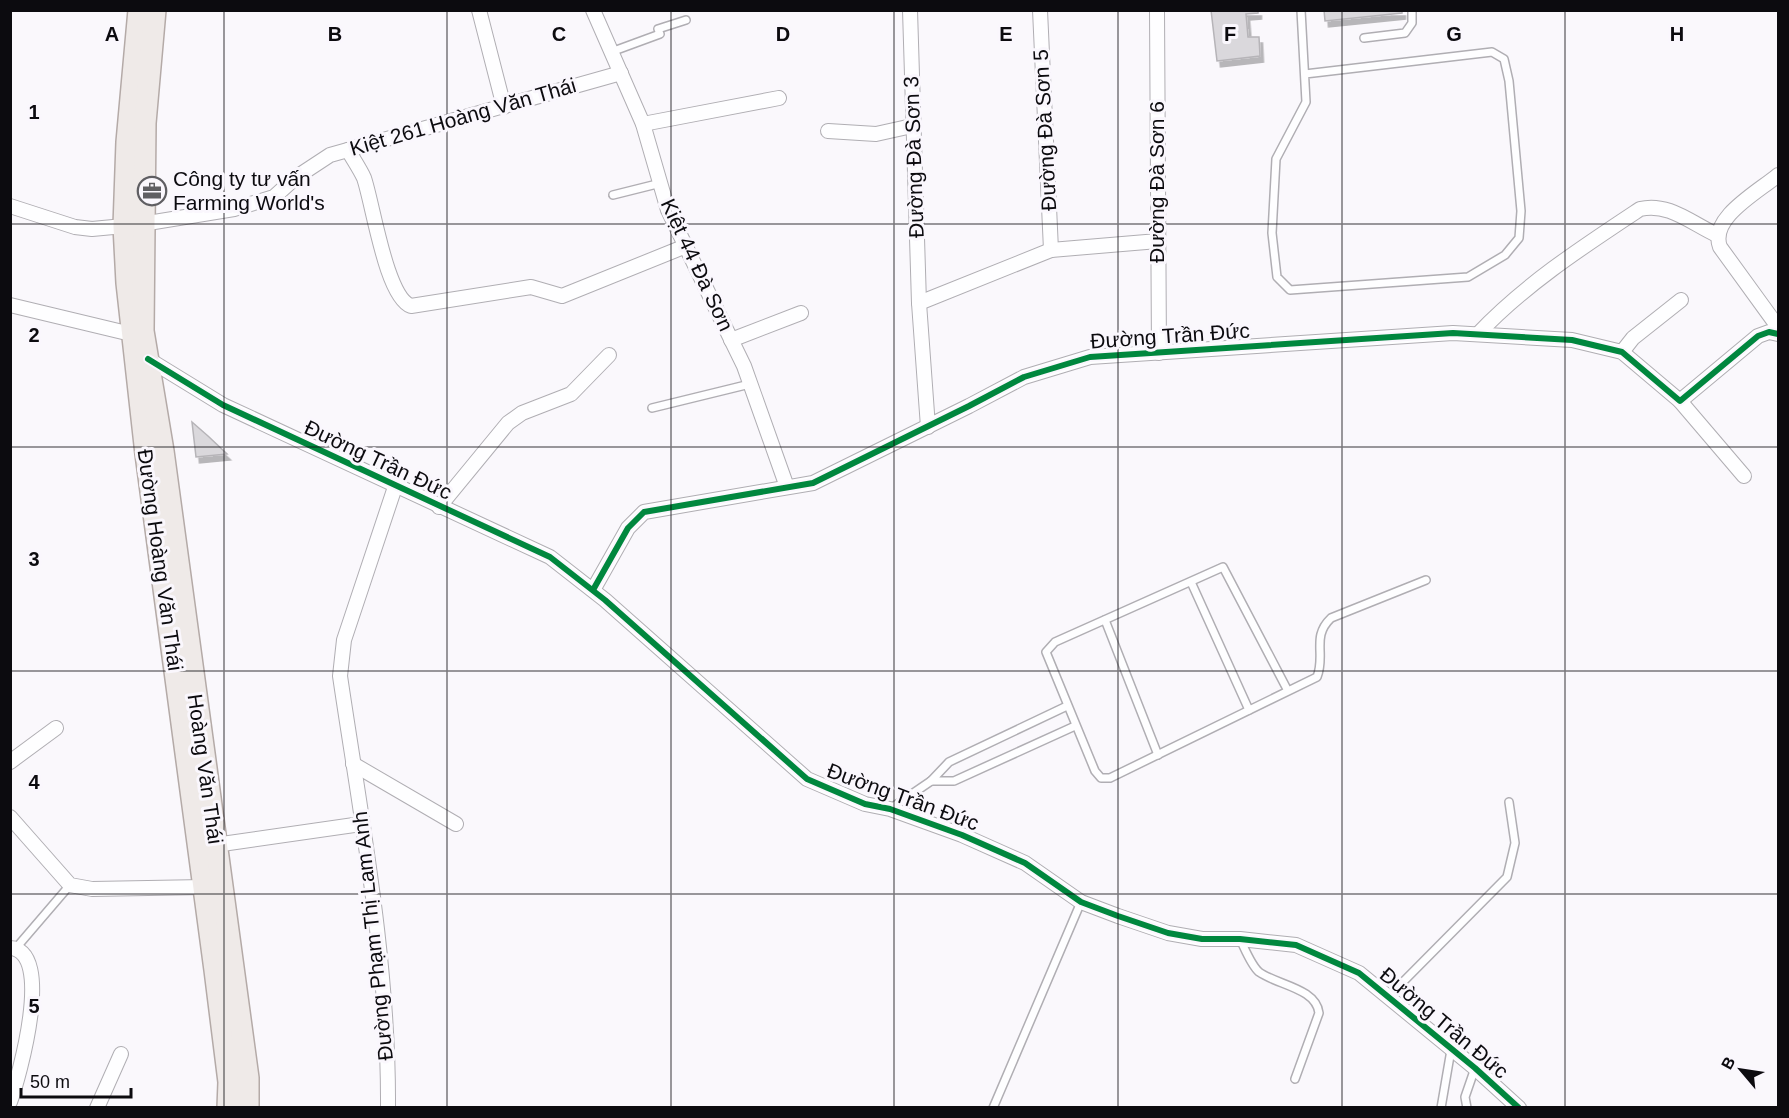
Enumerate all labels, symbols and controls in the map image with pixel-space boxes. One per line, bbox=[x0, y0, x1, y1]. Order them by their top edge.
text: A bbox=[105, 23, 119, 45]
text: B bbox=[328, 23, 342, 45]
text: C bbox=[552, 23, 566, 45]
text: D bbox=[776, 23, 790, 45]
text: E bbox=[999, 23, 1013, 45]
text: F bbox=[1224, 23, 1236, 45]
text: G bbox=[1446, 23, 1462, 45]
text: H bbox=[1670, 23, 1684, 45]
street label: Đường Đà Sơn 5 bbox=[1029, 49, 1060, 211]
street label: Kiệt 261 Hoàng Văn Thái bbox=[347, 73, 579, 160]
street label: Đường Đà Sơn 3 bbox=[899, 76, 928, 238]
text: 1 bbox=[28, 101, 40, 123]
street label: Đường Đà Sơn 6 bbox=[1145, 101, 1168, 263]
place label: Công ty tư vấn Farming World's bbox=[173, 167, 325, 214]
office icon: Công ty tư vấn Farming World's bbox=[136, 175, 168, 207]
street label: Kiệt 44 Đà Sơn bbox=[657, 195, 738, 335]
street label: Đường Trần Đức bbox=[1089, 318, 1250, 353]
text: 2 bbox=[28, 324, 40, 346]
street label: Đường Trần Đức bbox=[301, 415, 455, 504]
street label: Đường Hoàng Văn Thái bbox=[134, 448, 187, 672]
text: 3 bbox=[28, 548, 40, 570]
street label: Hoàng Văn Thái bbox=[184, 692, 227, 845]
street label: Đường Trần Đức bbox=[824, 758, 982, 835]
text: 4 bbox=[28, 771, 40, 793]
street label: Đường Phạm Thị Lam Anh bbox=[348, 810, 397, 1062]
street label: Đường Trần Đức bbox=[1376, 962, 1513, 1083]
text: 5 bbox=[28, 995, 40, 1017]
north arrow bbox=[1711, 1040, 1771, 1100]
text: B bbox=[1718, 1054, 1739, 1072]
scale bar bbox=[21, 1061, 130, 1099]
text: 50 m bbox=[30, 1072, 70, 1092]

